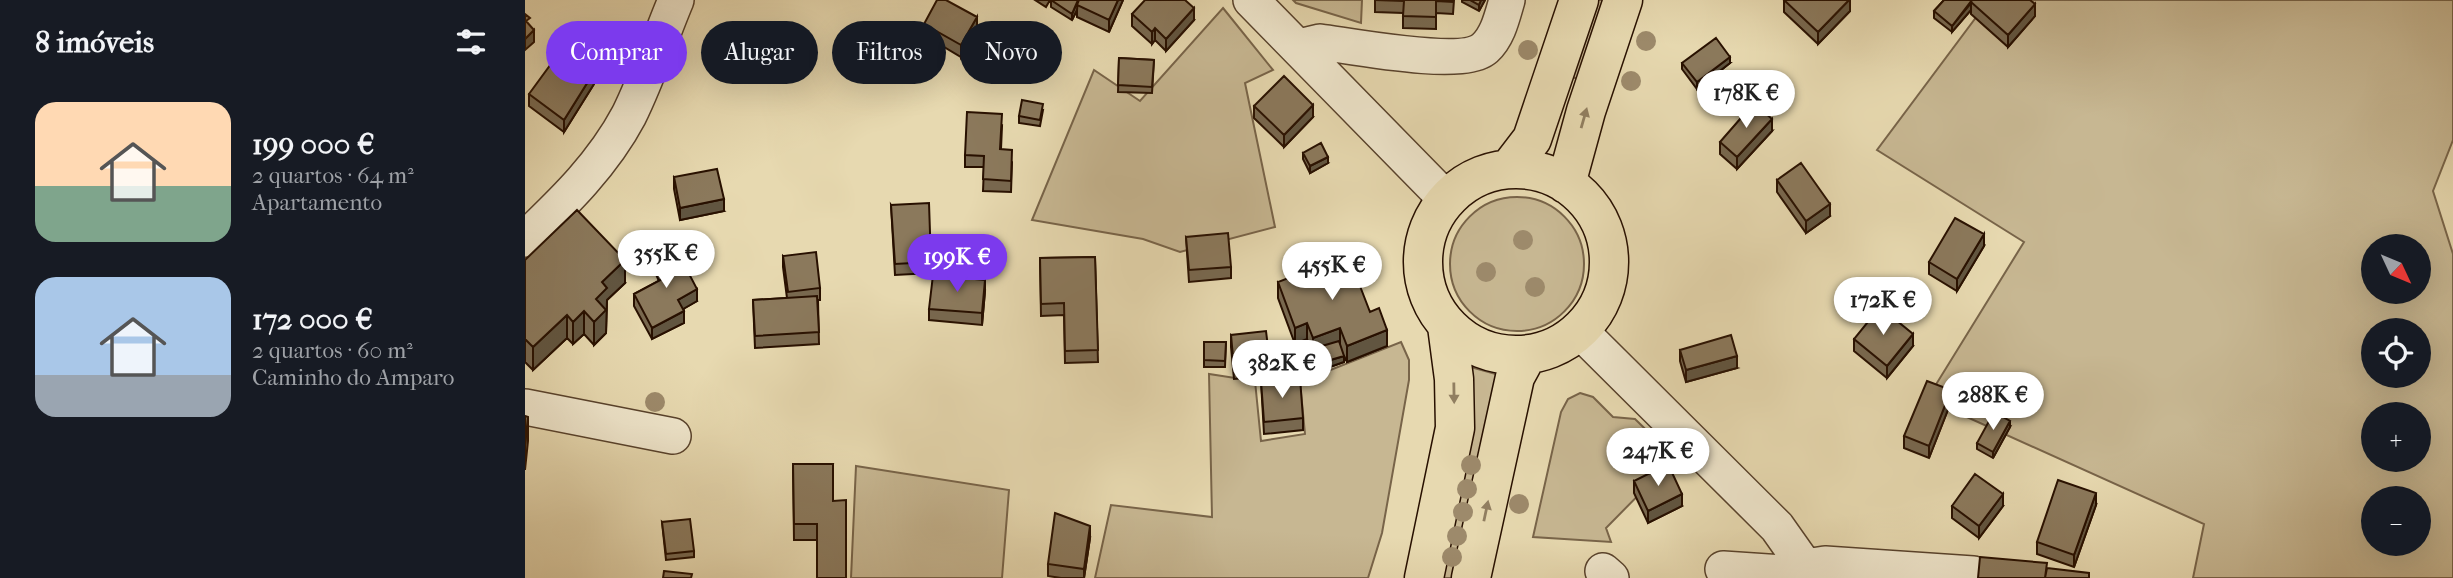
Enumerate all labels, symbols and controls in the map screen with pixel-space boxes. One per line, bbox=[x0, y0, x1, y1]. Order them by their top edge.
chip: Comprar bbox=[546, 21, 687, 84]
chip: Alugar bbox=[701, 21, 818, 84]
chip: Filtros bbox=[832, 21, 946, 84]
chip: Novo bbox=[960, 21, 1062, 84]
icon: filters bbox=[452, 23, 490, 61]
text: 8 imóveis bbox=[35, 25, 154, 60]
pin: 178K € bbox=[1689, 71, 1803, 130]
text: 178K € bbox=[1713, 79, 1779, 106]
one-way arrow bbox=[1579, 106, 1590, 128]
text: 199 000 € bbox=[252, 127, 375, 162]
icon: home bbox=[91, 130, 175, 214]
text: 2 quartos · 64 m² bbox=[252, 162, 414, 189]
text: Apartamento bbox=[252, 189, 382, 216]
pin: 355K € bbox=[609, 230, 723, 290]
pin: 199K € bbox=[900, 234, 1014, 294]
north arrow bbox=[2361, 234, 2431, 304]
map controls bbox=[2361, 234, 2431, 556]
text: 355K € bbox=[634, 239, 698, 266]
text: 199K € bbox=[923, 243, 991, 270]
pin: 455K € bbox=[1275, 243, 1389, 302]
text: 455K € bbox=[1298, 251, 1366, 278]
pin: 172K € bbox=[1826, 278, 1940, 337]
text: 172K € bbox=[1850, 286, 1916, 313]
text: 172 000 € bbox=[252, 302, 373, 337]
icon: home bbox=[91, 305, 175, 389]
button: locate bbox=[2361, 318, 2431, 388]
text: 2 quartos · 60 m² bbox=[252, 337, 413, 364]
pin: 382K € bbox=[1225, 340, 1339, 400]
text: 382K € bbox=[1248, 349, 1316, 376]
text: Caminho do Amparo bbox=[252, 364, 454, 391]
pin: 288K € bbox=[1936, 372, 2050, 432]
text: 288K € bbox=[1958, 381, 2028, 408]
one-way arrow bbox=[1449, 383, 1460, 405]
button: + bbox=[2361, 402, 2431, 472]
pin: 247K € bbox=[1601, 428, 1715, 488]
text: 247K € bbox=[1622, 437, 1694, 464]
button: − bbox=[2361, 486, 2431, 556]
one-way arrow bbox=[1481, 500, 1492, 522]

